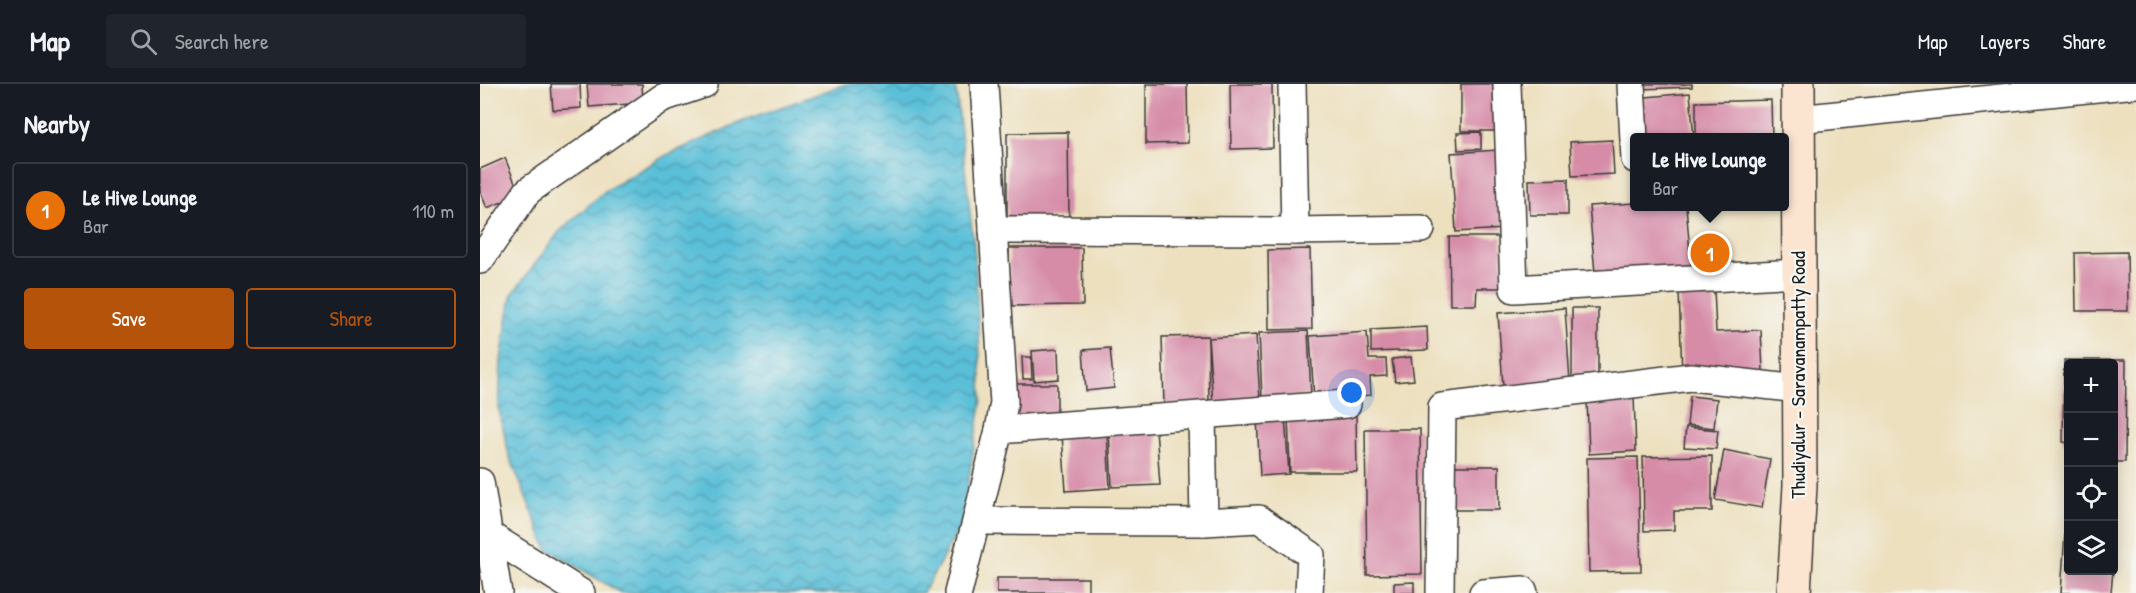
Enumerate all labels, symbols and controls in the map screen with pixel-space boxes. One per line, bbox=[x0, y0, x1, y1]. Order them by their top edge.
search box bbox=[106, 14, 526, 68]
text: Map bbox=[30, 22, 70, 60]
icon: search bbox=[127, 25, 160, 58]
text: Search here bbox=[175, 26, 269, 56]
text: Map bbox=[1918, 27, 1947, 56]
text: Layers bbox=[1980, 27, 2030, 56]
text: Share bbox=[2063, 27, 2106, 56]
text: Nearby bbox=[24, 106, 90, 141]
popup bbox=[1630, 133, 1789, 211]
text: Le Hive Lounge bbox=[1652, 144, 1767, 174]
text: Bar bbox=[1652, 174, 1678, 201]
text: Le Hive Lounge bbox=[83, 182, 197, 212]
text: 1 bbox=[42, 197, 49, 224]
text: 110 m bbox=[412, 197, 454, 224]
text: Bar bbox=[83, 212, 109, 239]
pin: 1 bbox=[1690, 230, 1730, 276]
street label: Thudiyalur - Saravanampatty Road bbox=[1784, 251, 1811, 499]
button: Save bbox=[24, 288, 234, 349]
button: Share bbox=[246, 288, 456, 349]
map controls bbox=[2064, 359, 2118, 575]
button: + bbox=[2064, 359, 2118, 413]
your location bbox=[1337, 378, 1366, 407]
button: − bbox=[2064, 413, 2118, 467]
button: locate bbox=[2064, 467, 2118, 521]
button: layers bbox=[2064, 521, 2118, 575]

